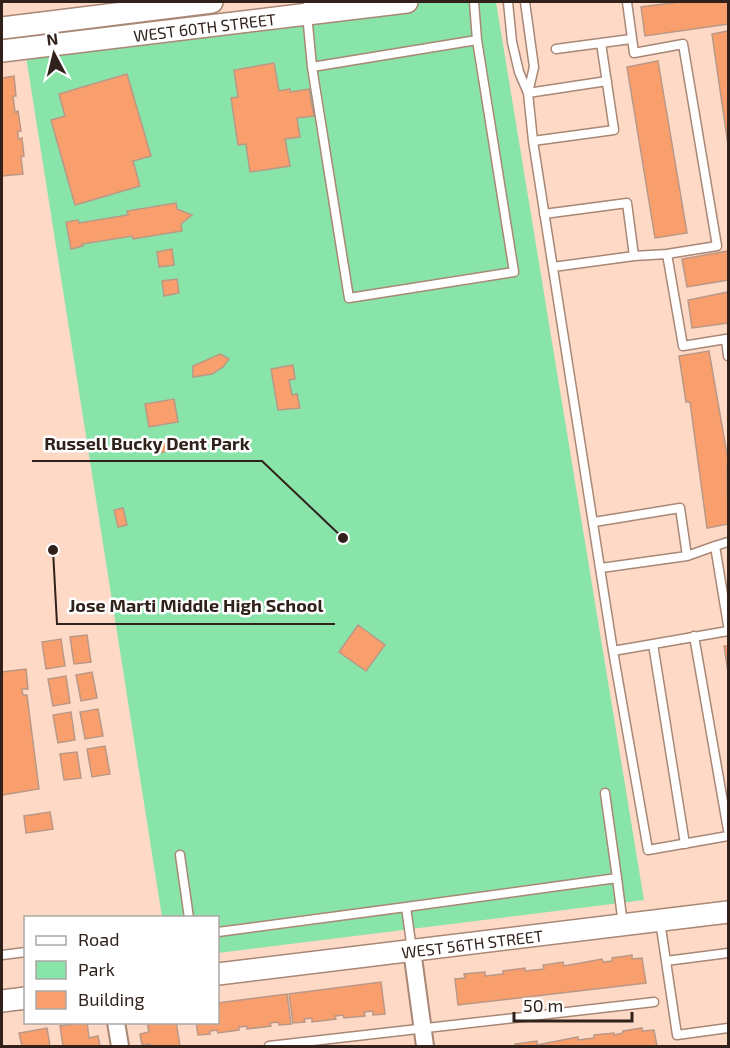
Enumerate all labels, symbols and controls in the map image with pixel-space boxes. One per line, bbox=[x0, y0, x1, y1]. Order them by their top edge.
street label: WEST 60TH STREET bbox=[132, 8, 277, 45]
north arrow bbox=[24, 24, 84, 84]
text: N bbox=[45, 28, 59, 49]
callout: Russell Bucky Dent Park bbox=[32, 425, 262, 461]
text: Russell Bucky Dent Park bbox=[44, 432, 250, 454]
callout: Jose Marti Middle High School bbox=[57, 588, 335, 624]
text: Jose Marti Middle High School bbox=[69, 594, 323, 616]
legend bbox=[24, 916, 219, 1024]
street label: WEST 56TH STREET bbox=[400, 925, 544, 961]
text: Road bbox=[78, 928, 119, 950]
text: Park bbox=[78, 958, 115, 980]
scale bar bbox=[514, 985, 632, 1023]
text: Building bbox=[78, 988, 145, 1010]
text: 50 m bbox=[523, 994, 563, 1016]

